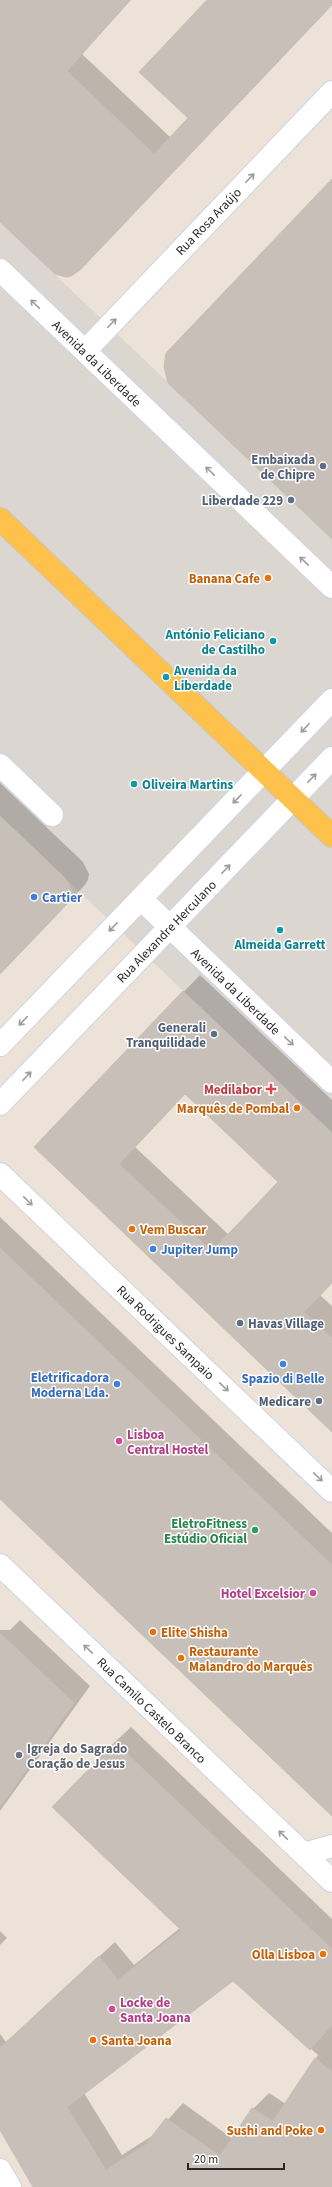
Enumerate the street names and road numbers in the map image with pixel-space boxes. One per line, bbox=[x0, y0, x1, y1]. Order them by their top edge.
street label: Rua Rosa Araújo bbox=[172, 184, 246, 259]
street label: Avenida da Liberdade bbox=[48, 316, 145, 411]
street label: Rua Alexandre Herculano bbox=[113, 876, 221, 987]
street label: Avenida da Liberdade bbox=[187, 944, 284, 1039]
street label: Rua Rodrigues Sampaio bbox=[113, 1281, 218, 1384]
street label: Rua Camilo Castelo Branco bbox=[93, 1654, 210, 1768]

